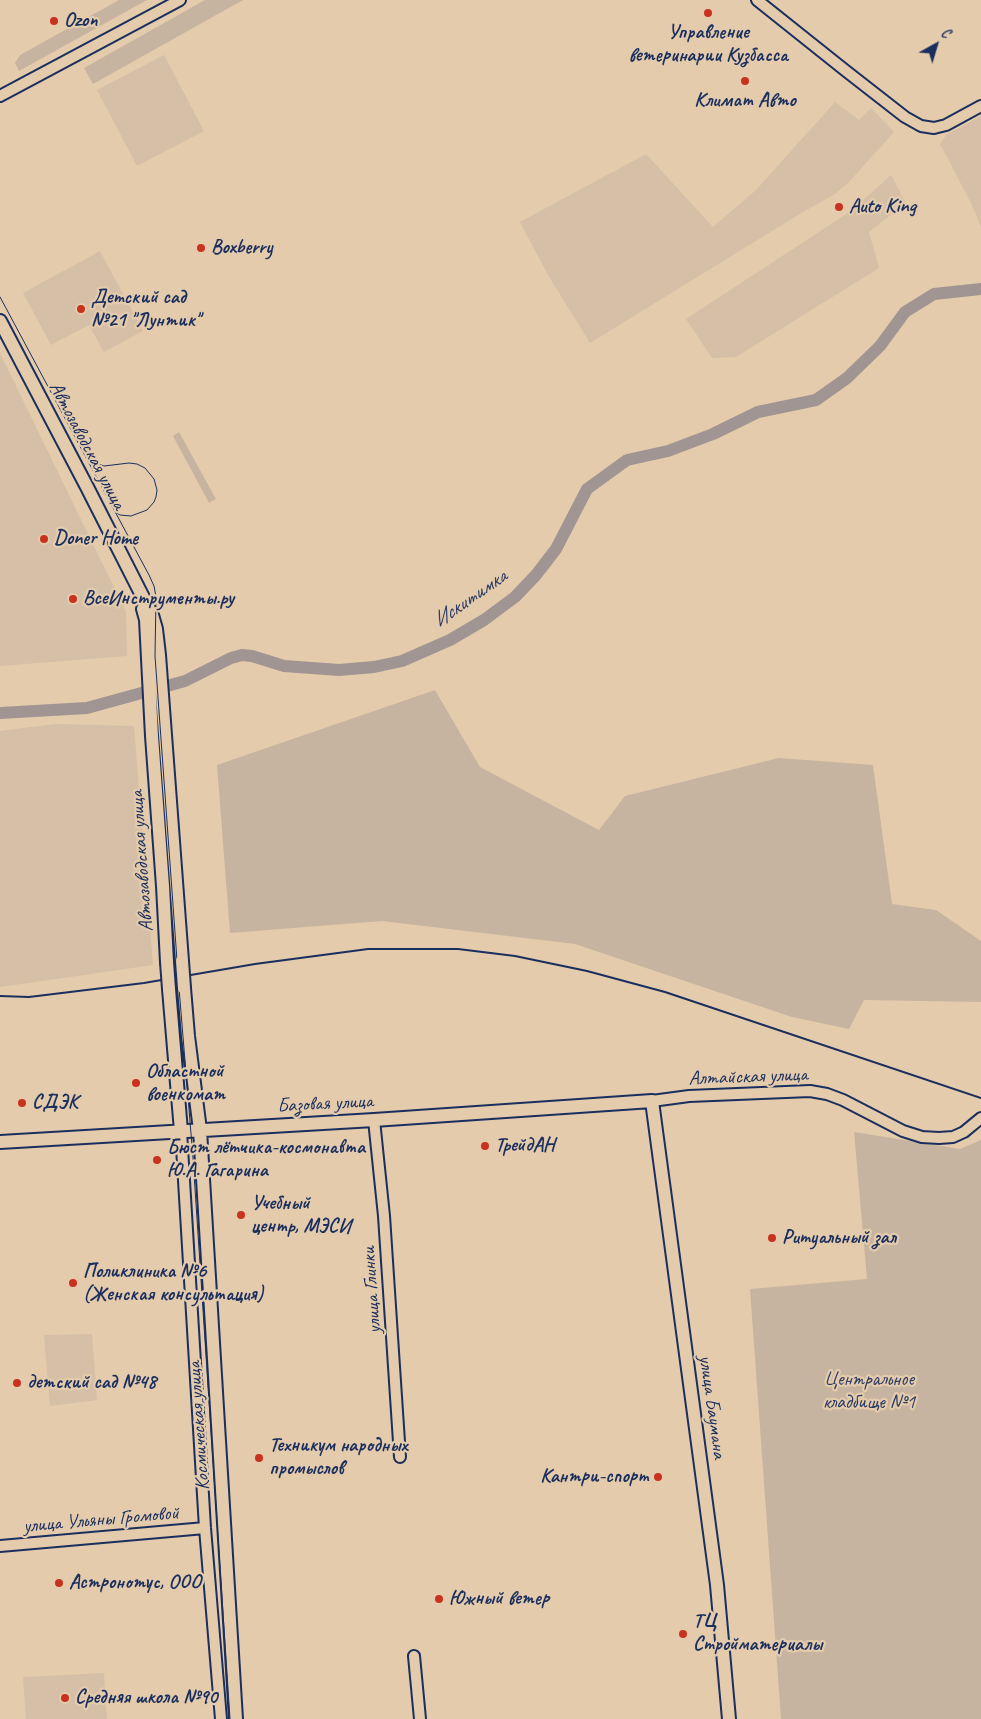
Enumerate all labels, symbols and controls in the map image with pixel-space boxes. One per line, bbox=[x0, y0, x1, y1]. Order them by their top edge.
marker: Управление ветеринарии Кузбасса bbox=[702, 7, 714, 19]
place label: Ozon bbox=[64, 9, 97, 33]
marker: Ozon bbox=[48, 15, 60, 27]
north arrow bbox=[911, 20, 961, 70]
place label: Управление ветеринарии Кузбасса bbox=[628, 21, 788, 68]
text: С bbox=[938, 24, 954, 42]
marker: Климат Авто bbox=[739, 75, 751, 87]
place label: Климат Авто bbox=[694, 89, 796, 113]
place label: Auto King bbox=[849, 195, 916, 219]
marker: Auto King bbox=[833, 201, 845, 213]
place label: Boxberry bbox=[211, 236, 272, 260]
marker: Boxberry bbox=[195, 242, 207, 254]
place label: Детский сад №21 "Лунтик" bbox=[91, 286, 200, 333]
marker: Детский сад №21 "Лунтик" bbox=[75, 303, 87, 315]
street label: Автозаводская улица bbox=[43, 378, 131, 514]
place label: Doner Home bbox=[54, 527, 138, 551]
marker: Doner Home bbox=[38, 533, 50, 545]
water label: Искитимка bbox=[428, 564, 512, 634]
place label: ВсеИнструменты.ру bbox=[83, 587, 234, 611]
marker: ВсеИнструменты.ру bbox=[67, 593, 79, 605]
street label: Автозаводская улица bbox=[125, 790, 159, 932]
place label: Областной военкомат bbox=[146, 1060, 225, 1107]
street label: Алтайская улица bbox=[688, 1063, 808, 1091]
marker: Областной военкомат bbox=[130, 1077, 142, 1089]
street label: Базовая улица bbox=[276, 1090, 374, 1118]
place label: СДЭК bbox=[32, 1091, 78, 1115]
marker: СДЭК bbox=[16, 1097, 28, 1109]
place label: ТрейдАН bbox=[495, 1134, 554, 1158]
place label: Бюст лётчика-космонавта Ю.А. Гагарина bbox=[167, 1136, 365, 1183]
marker: ТрейдАН bbox=[479, 1140, 491, 1152]
marker: Бюст лётчика-космонавта Ю.А. Гагарина bbox=[151, 1154, 163, 1166]
place label: Учебный центр, МЭСИ bbox=[251, 1192, 351, 1239]
marker: Учебный центр, МЭСИ bbox=[235, 1209, 247, 1221]
place label: Ритуальный зал bbox=[782, 1226, 896, 1250]
marker: Ритуальный зал bbox=[766, 1232, 778, 1244]
street label: улица Глинки bbox=[357, 1246, 387, 1334]
place label: Поликлиника №6 (Женская консультация) bbox=[83, 1260, 263, 1307]
marker: Поликлиника №6 (Женская консультация) bbox=[67, 1277, 79, 1289]
street label: улица Баумана bbox=[693, 1354, 731, 1460]
street label: Космическая улица bbox=[183, 1361, 215, 1491]
park label: Центральное кладбище №1 bbox=[823, 1368, 915, 1415]
place label: детский сад №48 bbox=[27, 1371, 156, 1395]
marker: детский сад №48 bbox=[11, 1377, 23, 1389]
place label: Техникум народных промыслов bbox=[269, 1434, 407, 1481]
marker: Техникум народных промыслов bbox=[253, 1452, 265, 1464]
place label: Кантри-спорт bbox=[540, 1465, 648, 1489]
marker: Кантри-спорт bbox=[652, 1471, 664, 1483]
street label: улица Ульяны Громовой bbox=[22, 1501, 180, 1539]
place label: Астронотус, ООО bbox=[69, 1571, 201, 1595]
marker: Астронотус, ООО bbox=[53, 1577, 65, 1589]
place label: Южный ветер bbox=[449, 1587, 549, 1611]
marker: Южный ветер bbox=[433, 1593, 445, 1605]
place label: ТЦ Стройматериалы bbox=[693, 1610, 822, 1657]
marker: ТЦ Стройматериалы bbox=[677, 1628, 689, 1640]
place label: Средняя школа №90 bbox=[75, 1686, 217, 1710]
marker: Средняя школа №90 bbox=[59, 1692, 71, 1704]

